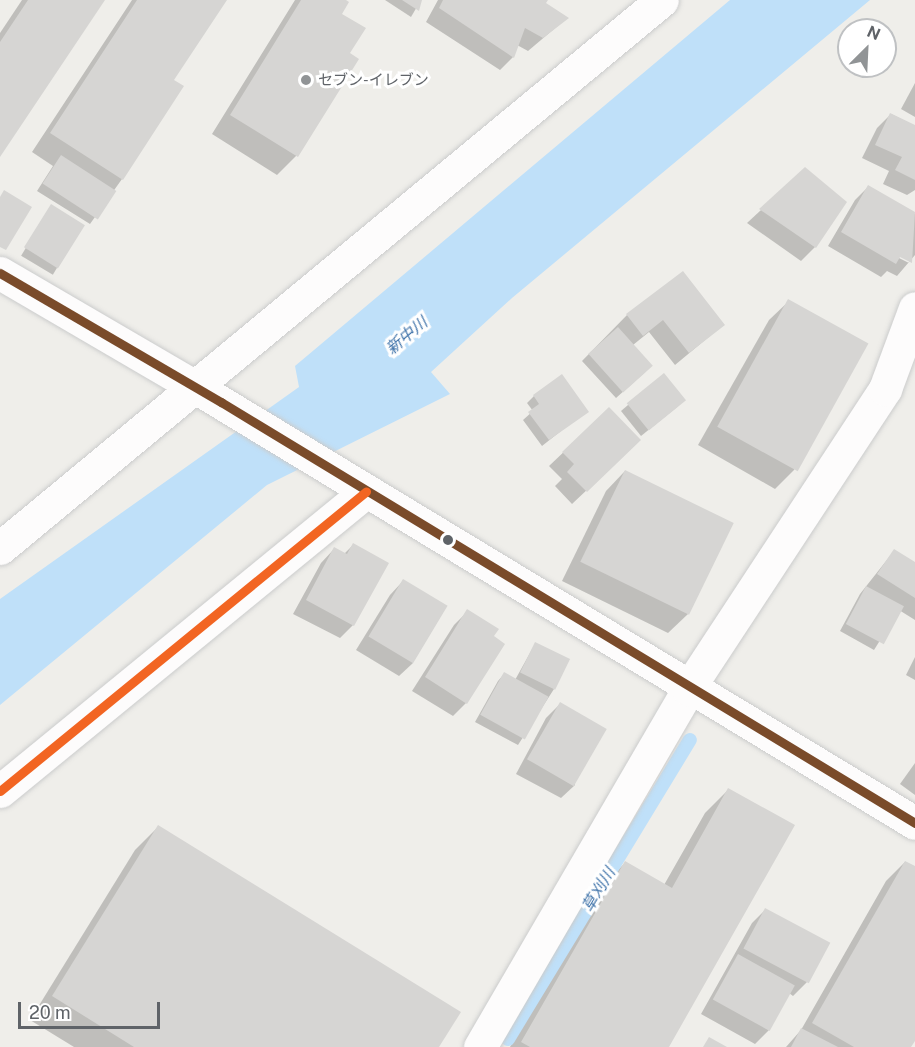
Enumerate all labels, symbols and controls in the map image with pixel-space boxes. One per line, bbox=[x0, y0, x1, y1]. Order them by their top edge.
north arrow bbox=[837, 18, 897, 78]
text: N bbox=[864, 22, 883, 44]
place label: セブン-イレブン bbox=[318, 71, 429, 89]
marker: セブン-イレブン bbox=[299, 73, 313, 87]
water label: 新中川 bbox=[382, 313, 432, 359]
unlabelled marker bbox=[442, 534, 454, 546]
water label: 草刈川 bbox=[578, 864, 620, 916]
scale bar bbox=[21, 990, 164, 1028]
text: 20 m bbox=[29, 1002, 71, 1023]

